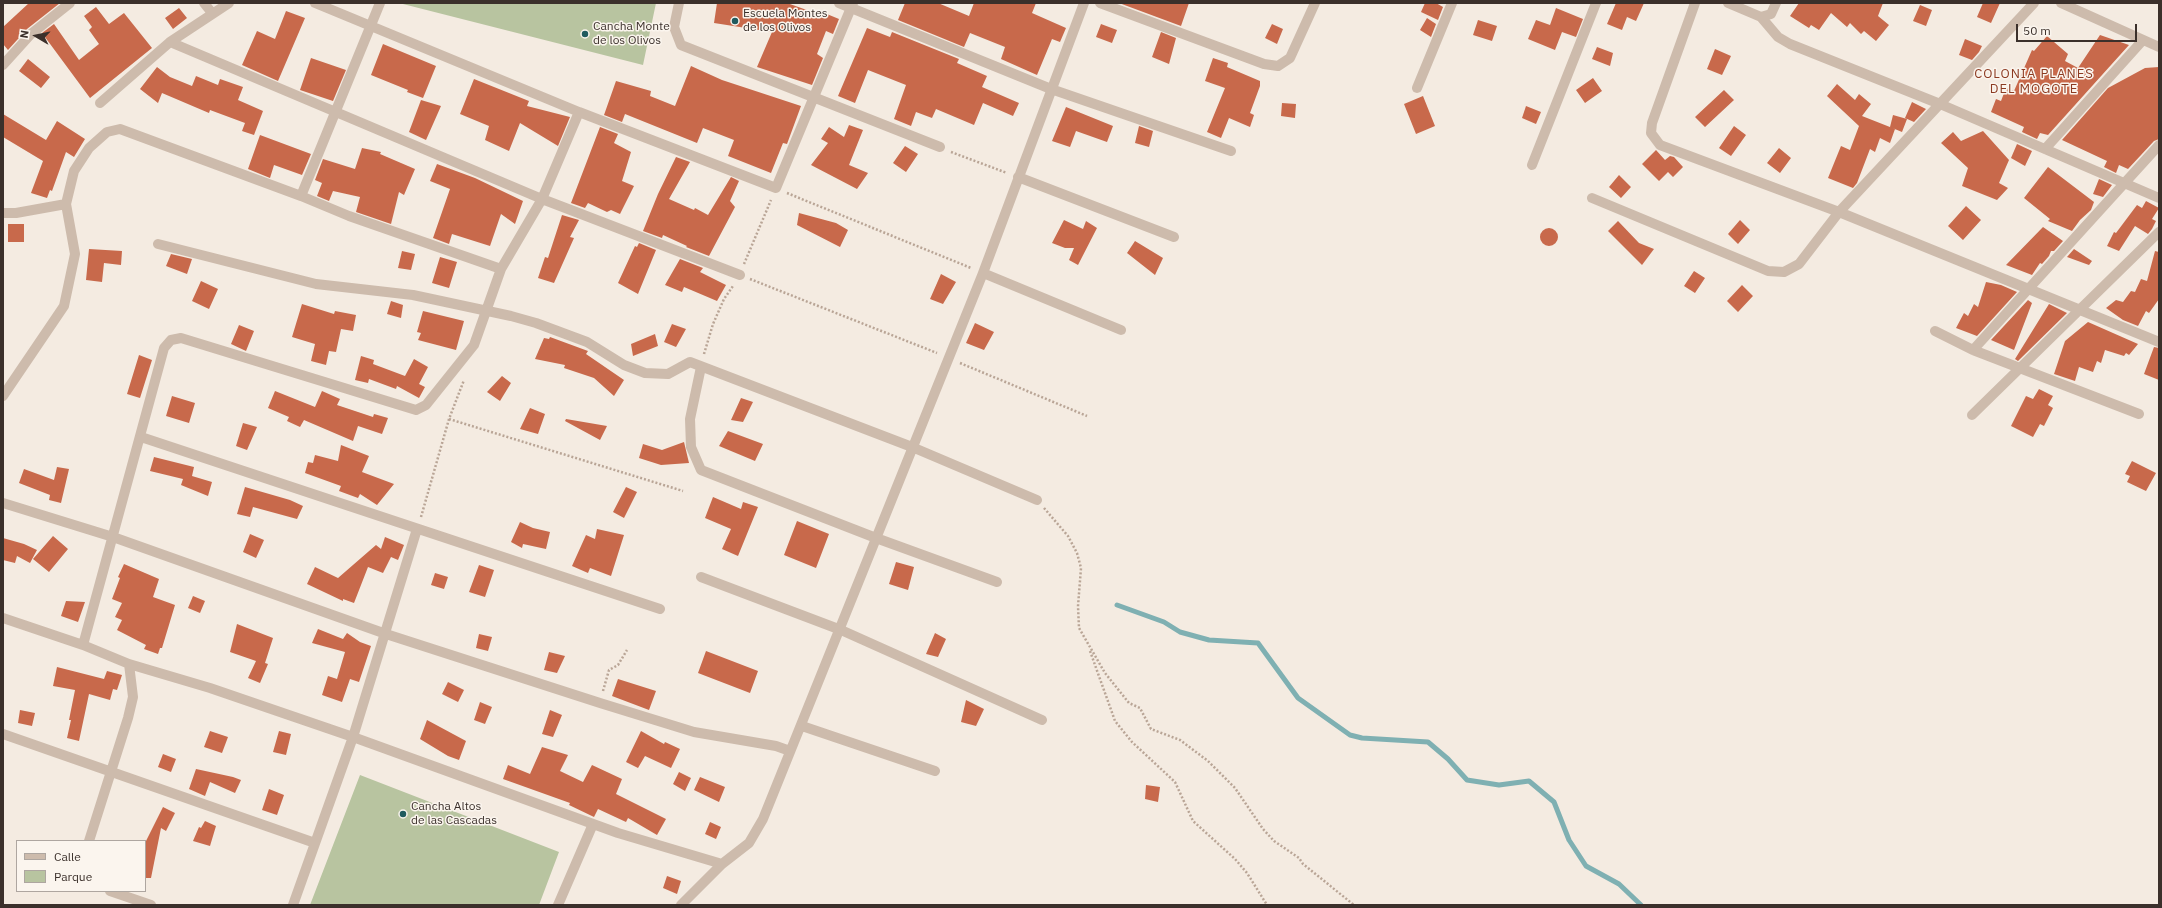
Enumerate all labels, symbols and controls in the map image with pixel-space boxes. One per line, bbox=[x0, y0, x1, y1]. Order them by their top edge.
place label: Escuela Montes de los Olivos bbox=[743, 7, 828, 35]
north arrow bbox=[16, 16, 56, 56]
marker: Escuela Montes de los Olivos bbox=[730, 16, 740, 26]
scale bar bbox=[2018, 16, 2139, 42]
place label: Cancha Monte de los Olivos bbox=[593, 20, 670, 48]
text: 50 m bbox=[2023, 23, 2051, 38]
text: N bbox=[17, 29, 32, 39]
marker: Cancha Monte de los Olivos bbox=[580, 29, 590, 39]
district label: COLONIA PLANES DEL MOGOTE bbox=[1974, 66, 2094, 97]
place label: Cancha Altos de las Cascadas bbox=[411, 800, 497, 828]
marker: Cancha Altos de las Cascadas bbox=[398, 809, 408, 819]
legend bbox=[16, 840, 146, 892]
text: Calle bbox=[54, 849, 81, 864]
text: Parque bbox=[54, 869, 92, 884]

